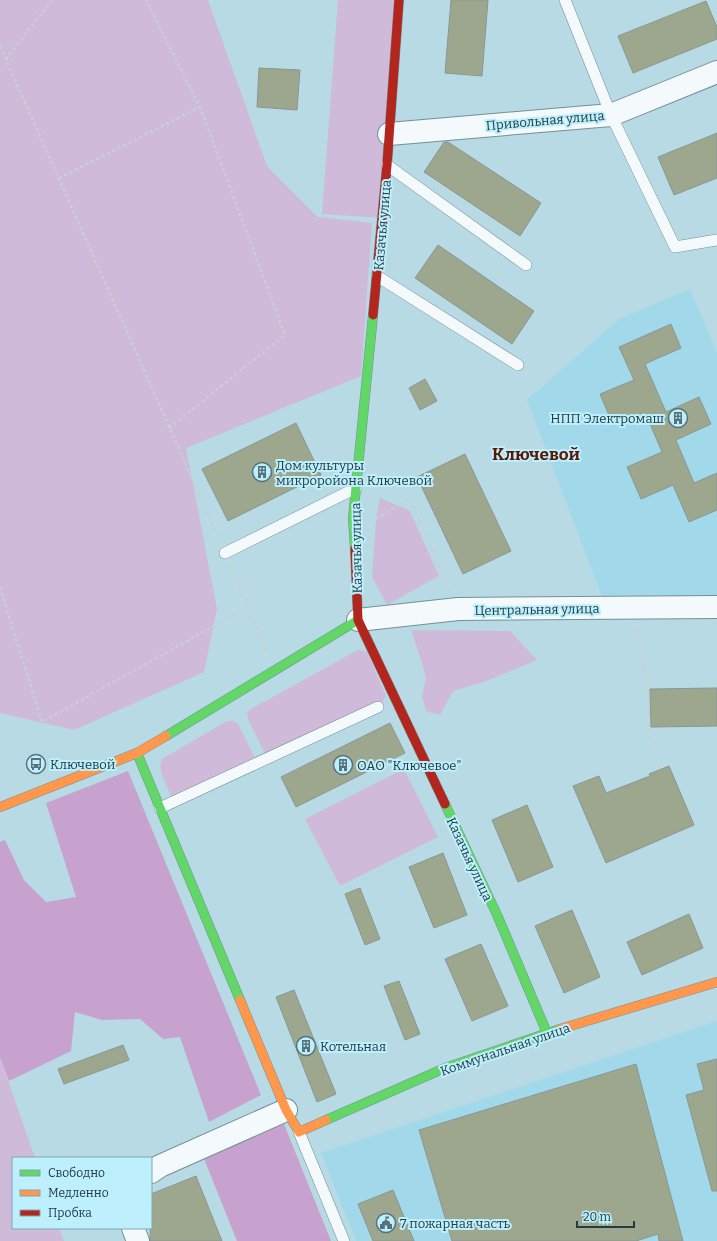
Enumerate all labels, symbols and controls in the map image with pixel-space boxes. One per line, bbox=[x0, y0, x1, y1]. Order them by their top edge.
street label: Привольная улица bbox=[485, 108, 605, 133]
street label: Казачья улица bbox=[371, 179, 394, 271]
building icon: НПП Электромаш bbox=[667, 407, 689, 429]
place label: НПП Электромаш bbox=[550, 411, 665, 426]
district label: Ключевой bbox=[492, 444, 580, 465]
place label: Дом культуры микроройона Ключевой bbox=[276, 458, 432, 488]
building icon: Дом культуры микроройона Ключевой bbox=[251, 461, 273, 483]
street label: Казачья улица bbox=[348, 502, 365, 594]
street label: Центральная улица bbox=[474, 601, 600, 618]
bus stop icon: Ключевой bbox=[25, 753, 47, 775]
building icon: ОАО "Ключевое" bbox=[332, 754, 354, 776]
place label: Ключевой bbox=[50, 757, 116, 772]
place label: ОАО "Ключевое" bbox=[357, 758, 462, 773]
street label: Казачья улица bbox=[444, 815, 496, 904]
street label: Коммунальная улица bbox=[438, 1020, 572, 1079]
building icon: Котельная bbox=[295, 1035, 317, 1057]
place label: Котельная bbox=[320, 1039, 386, 1054]
legend bbox=[12, 1157, 152, 1229]
text: Свободно bbox=[48, 1166, 105, 1180]
text: Медленно bbox=[48, 1186, 109, 1200]
scale bar bbox=[577, 1203, 634, 1229]
text: Пробка bbox=[48, 1206, 92, 1220]
text: 20 m bbox=[583, 1210, 612, 1224]
public building icon: 7 пожарная часть bbox=[375, 1212, 397, 1234]
place label: 7 пожарная часть bbox=[400, 1216, 511, 1231]

